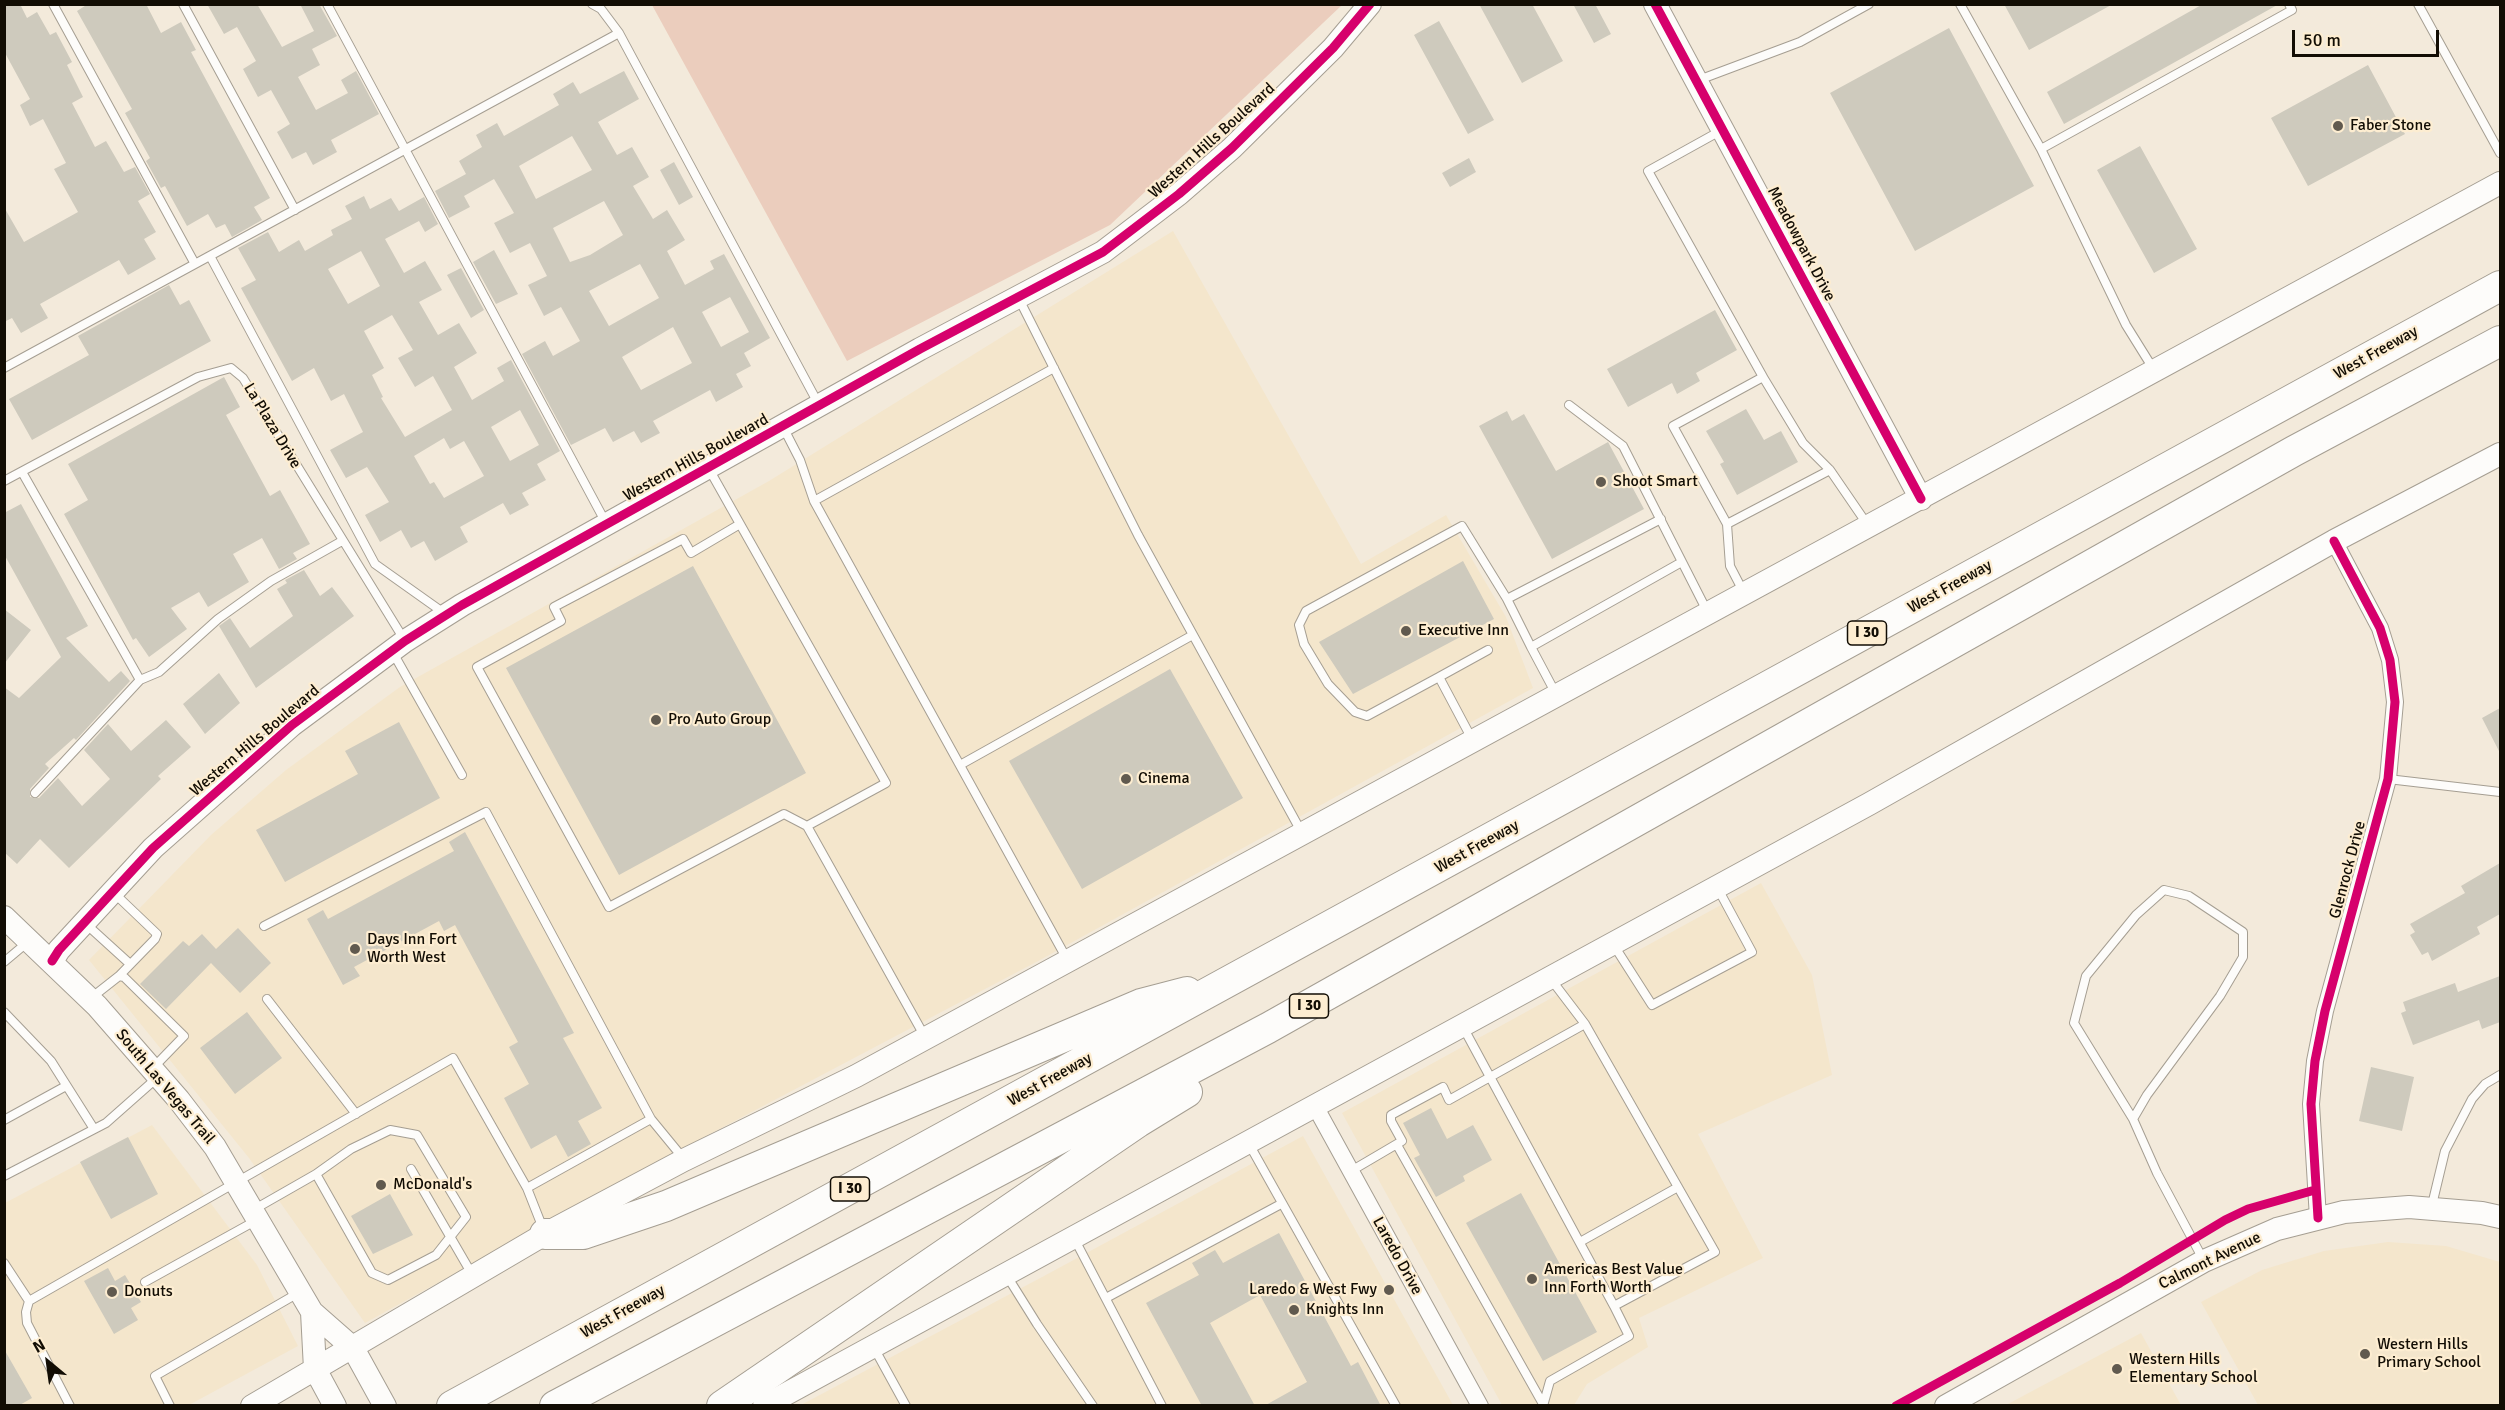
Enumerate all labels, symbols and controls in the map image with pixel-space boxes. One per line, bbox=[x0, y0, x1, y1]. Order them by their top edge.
scale bar bbox=[2295, 18, 2442, 56]
text: 50 m bbox=[2303, 29, 2341, 51]
street label: Western Hills Boulevard bbox=[1145, 79, 1279, 203]
place label: Faber Stone bbox=[2350, 116, 2431, 136]
marker: Faber Stone bbox=[2331, 119, 2345, 133]
street label: Meadowpark Drive bbox=[1763, 183, 1839, 305]
street label: West Freeway bbox=[2331, 322, 2421, 384]
street label: La Plaza Drive bbox=[239, 380, 305, 472]
street label: Western Hills Boulevard bbox=[620, 410, 772, 506]
place label: Shoot Smart bbox=[1613, 472, 1698, 492]
marker: Shoot Smart bbox=[1594, 475, 1608, 489]
street label: West Freeway bbox=[1905, 556, 1995, 618]
place label: Executive Inn bbox=[1418, 621, 1509, 641]
road number: I 30 bbox=[1848, 621, 1886, 645]
marker: Executive Inn bbox=[1399, 624, 1413, 638]
street label: Western Hills Boulevard bbox=[186, 681, 324, 801]
place label: Pro Auto Group bbox=[668, 710, 771, 730]
marker: Pro Auto Group bbox=[649, 713, 663, 727]
place label: Cinema bbox=[1138, 769, 1190, 789]
marker: Cinema bbox=[1119, 772, 1133, 786]
street label: West Freeway bbox=[1432, 816, 1522, 878]
street label: Glenrock Drive bbox=[2326, 819, 2370, 921]
place label: Days Inn Fort Worth West bbox=[367, 930, 457, 968]
marker: Days Inn Fort Worth West bbox=[348, 942, 362, 956]
road number: I 30 bbox=[1290, 994, 1328, 1018]
street label: South Las Vegas Trail bbox=[111, 1026, 219, 1148]
street label: West Freeway bbox=[1005, 1049, 1095, 1111]
place label: McDonald's bbox=[393, 1175, 472, 1195]
road number: I 30 bbox=[830, 1177, 870, 1201]
marker: McDonald's bbox=[374, 1178, 388, 1192]
street label: Laredo Drive bbox=[1368, 1214, 1426, 1298]
street label: Calmont Avenue bbox=[2156, 1228, 2264, 1294]
place label: Americas Best Value Inn Forth Worth bbox=[1544, 1260, 1683, 1298]
marker: Americas Best Value Inn Forth Worth bbox=[1525, 1272, 1539, 1286]
place label: Laredo & West Fwy bbox=[1249, 1280, 1377, 1300]
street label: West Freeway bbox=[578, 1281, 668, 1343]
place label: Donuts bbox=[124, 1282, 173, 1302]
marker: Laredo & West Fwy bbox=[1382, 1283, 1396, 1297]
marker: Donuts bbox=[105, 1285, 119, 1299]
place label: Knights Inn bbox=[1306, 1300, 1384, 1320]
marker: Knights Inn bbox=[1287, 1303, 1301, 1317]
north arrow bbox=[18, 1332, 78, 1392]
text: N bbox=[30, 1335, 49, 1358]
place label: Western Hills Primary School bbox=[2377, 1335, 2481, 1373]
marker: Western Hills Primary School bbox=[2358, 1347, 2372, 1361]
place label: Western Hills Elementary School bbox=[2129, 1350, 2258, 1388]
marker: Western Hills Elementary School bbox=[2110, 1362, 2124, 1376]

